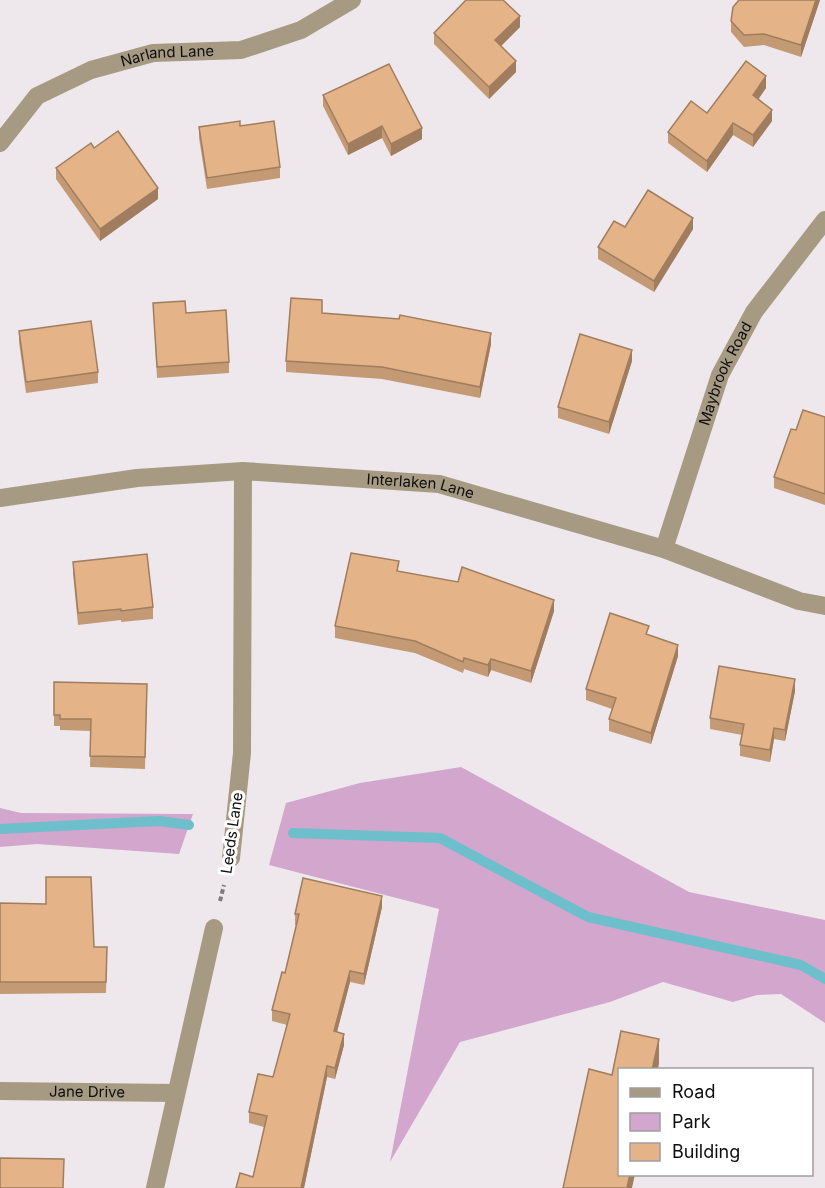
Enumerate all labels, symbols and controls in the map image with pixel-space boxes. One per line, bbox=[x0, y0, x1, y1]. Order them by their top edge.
street label: Narland Lane bbox=[118, 41, 215, 70]
street label: Maybrook Road bbox=[694, 318, 756, 428]
street label: Interlaken Lane bbox=[366, 469, 477, 503]
street label: Leeds Lane bbox=[216, 791, 247, 875]
legend bbox=[618, 1068, 813, 1176]
text: Road bbox=[672, 1081, 715, 1102]
street label: Jane Drive bbox=[49, 1082, 125, 1101]
text: Park bbox=[672, 1111, 711, 1132]
text: Building bbox=[672, 1141, 740, 1162]

